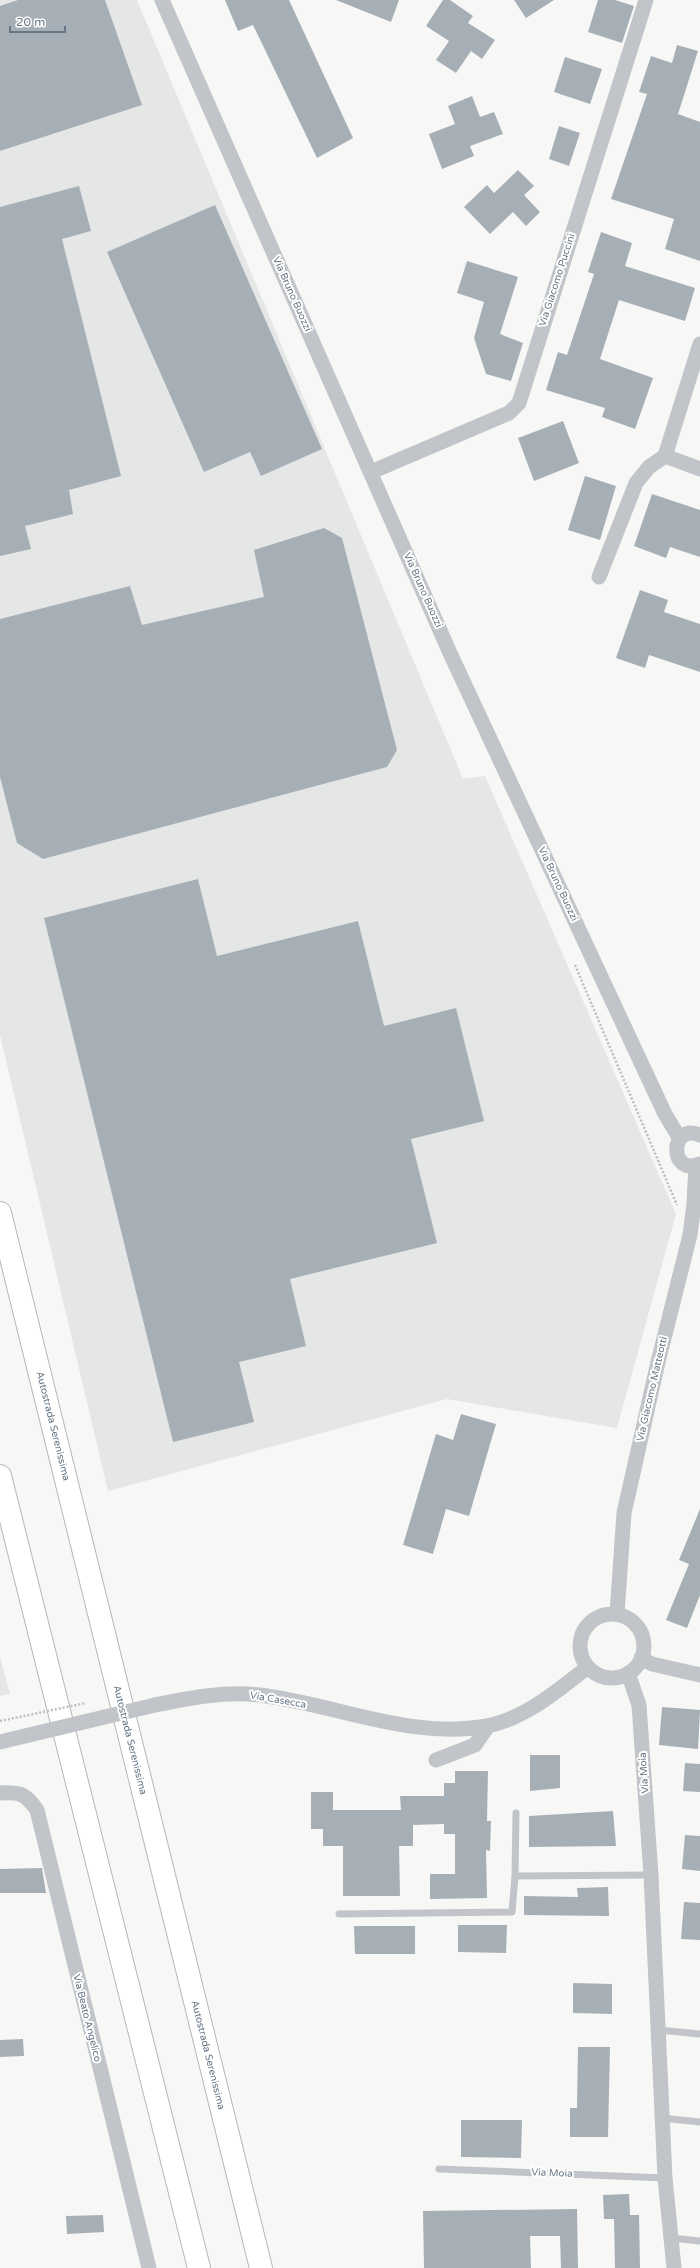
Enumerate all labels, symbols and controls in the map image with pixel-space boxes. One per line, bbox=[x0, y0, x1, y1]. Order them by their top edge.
scale bar bbox=[10, 8, 65, 34]
text: 20 m bbox=[16, 15, 45, 29]
street label: Via Giacomo Puccini bbox=[536, 232, 578, 328]
street label: Via Bruno Buozzi bbox=[270, 255, 314, 333]
street label: Via Bruno Buozzi bbox=[401, 551, 445, 629]
street label: Via Bruno Buozzi bbox=[536, 845, 580, 923]
street label: Via Giacomo Matteotti bbox=[634, 1336, 670, 1442]
street label: Autostrada Serenissima bbox=[34, 1370, 72, 1482]
street label: Autostrada Serenissima bbox=[111, 1684, 149, 1796]
street label: Via Casecca bbox=[249, 1689, 307, 1711]
street label: Via Moia bbox=[637, 1752, 651, 1794]
street label: Via Beato Angelico bbox=[70, 1973, 104, 2063]
street label: Autostrada Serenissima bbox=[189, 1999, 227, 2111]
street label: Via Moia bbox=[531, 2166, 573, 2180]

